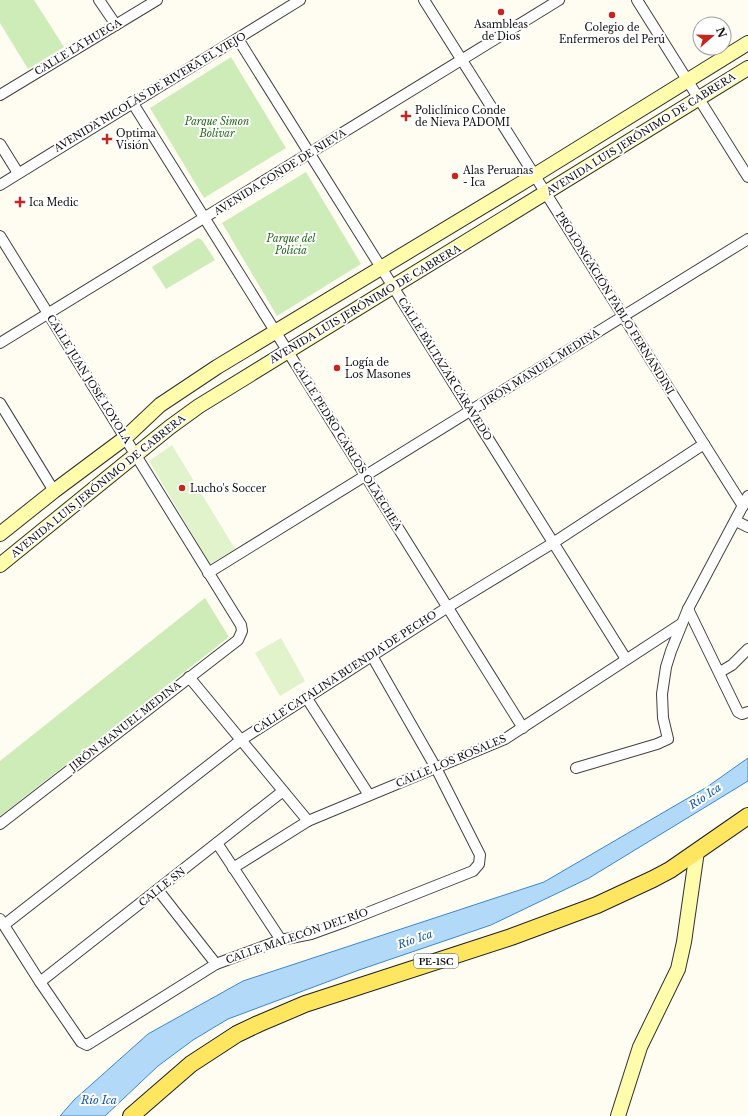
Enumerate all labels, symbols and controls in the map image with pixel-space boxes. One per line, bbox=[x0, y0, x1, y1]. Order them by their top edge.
marker: Asambleas de Dios bbox=[496, 7, 506, 17]
marker: Colegio de Enfermeros del Perú bbox=[607, 10, 617, 20]
street label: CALLE LA HUEGA bbox=[32, 16, 124, 78]
north arrow bbox=[692, 16, 732, 56]
place label: Asambleas de Dios bbox=[473, 18, 529, 43]
place label: Colegio de Enfermeros del Perú bbox=[559, 21, 665, 46]
text: N bbox=[713, 25, 730, 40]
street label: AVENIDA NICOLÁS DE RIVERA EL VIEJO bbox=[50, 28, 248, 155]
street label: AVENIDA LUIS JERÓNIMO DE CABRERA bbox=[543, 69, 738, 198]
place label: Policlínico Conde de Nieva PADOMI bbox=[415, 104, 510, 129]
marker: Policlínico Conde de Nieva PADOMI bbox=[400, 110, 412, 122]
park label: Parque Simon Bolivar bbox=[184, 115, 249, 140]
street label: AVENIDA CONDE DE NIEVA bbox=[211, 126, 349, 219]
place label: Optima Visión bbox=[115, 127, 156, 152]
marker: Optima Visión bbox=[101, 133, 113, 145]
place label: Alas Peruanas - Ica bbox=[462, 164, 534, 189]
marker: Alas Peruanas - Ica bbox=[450, 171, 460, 181]
marker: Ica Medic bbox=[14, 196, 26, 208]
place label: Ica Medic bbox=[29, 196, 79, 209]
street label: PROLONGACIÓN PABLO FERNANDINI bbox=[553, 209, 678, 397]
park label: Parque del Policia bbox=[266, 232, 316, 257]
street label: AVENIDA LUIS JERÓNIMO DE CABRERA bbox=[266, 241, 463, 367]
street label: CALLE BALTAZAR CARAVEDO bbox=[395, 295, 495, 443]
street label: CALLE JUAN JOSÉ LOYOLA bbox=[44, 312, 135, 446]
street label: JIRÓN MANUEL MEDINA bbox=[476, 325, 602, 411]
place label: Logía de Los Masones bbox=[345, 356, 411, 381]
street label: CALLE PEDRO CARLOS OLAECHEA bbox=[289, 359, 405, 533]
marker: Logía de Los Masones bbox=[332, 363, 342, 373]
street label: AVENIDA LUIS JERÓNIMO DE CABRERA bbox=[7, 411, 188, 561]
place label: Lucho's Soccer bbox=[190, 482, 266, 495]
marker: Lucho's Soccer bbox=[177, 483, 187, 493]
street label: CALLE CATALINA BUENDIA DE PECHO bbox=[251, 608, 439, 736]
street label: JIRÓN MANUEL MEDINA bbox=[64, 677, 184, 775]
street label: CALLE LOS ROSALES bbox=[394, 732, 508, 790]
water label: Río Ica bbox=[685, 780, 724, 812]
street label: CALLE SN bbox=[136, 865, 188, 909]
street label: CALLE MALECÓN DEL RÍO bbox=[224, 904, 370, 967]
water label: Río Ica bbox=[395, 926, 434, 952]
road number: PE-1SC bbox=[414, 954, 458, 968]
water label: Río Ica bbox=[80, 1093, 117, 1107]

